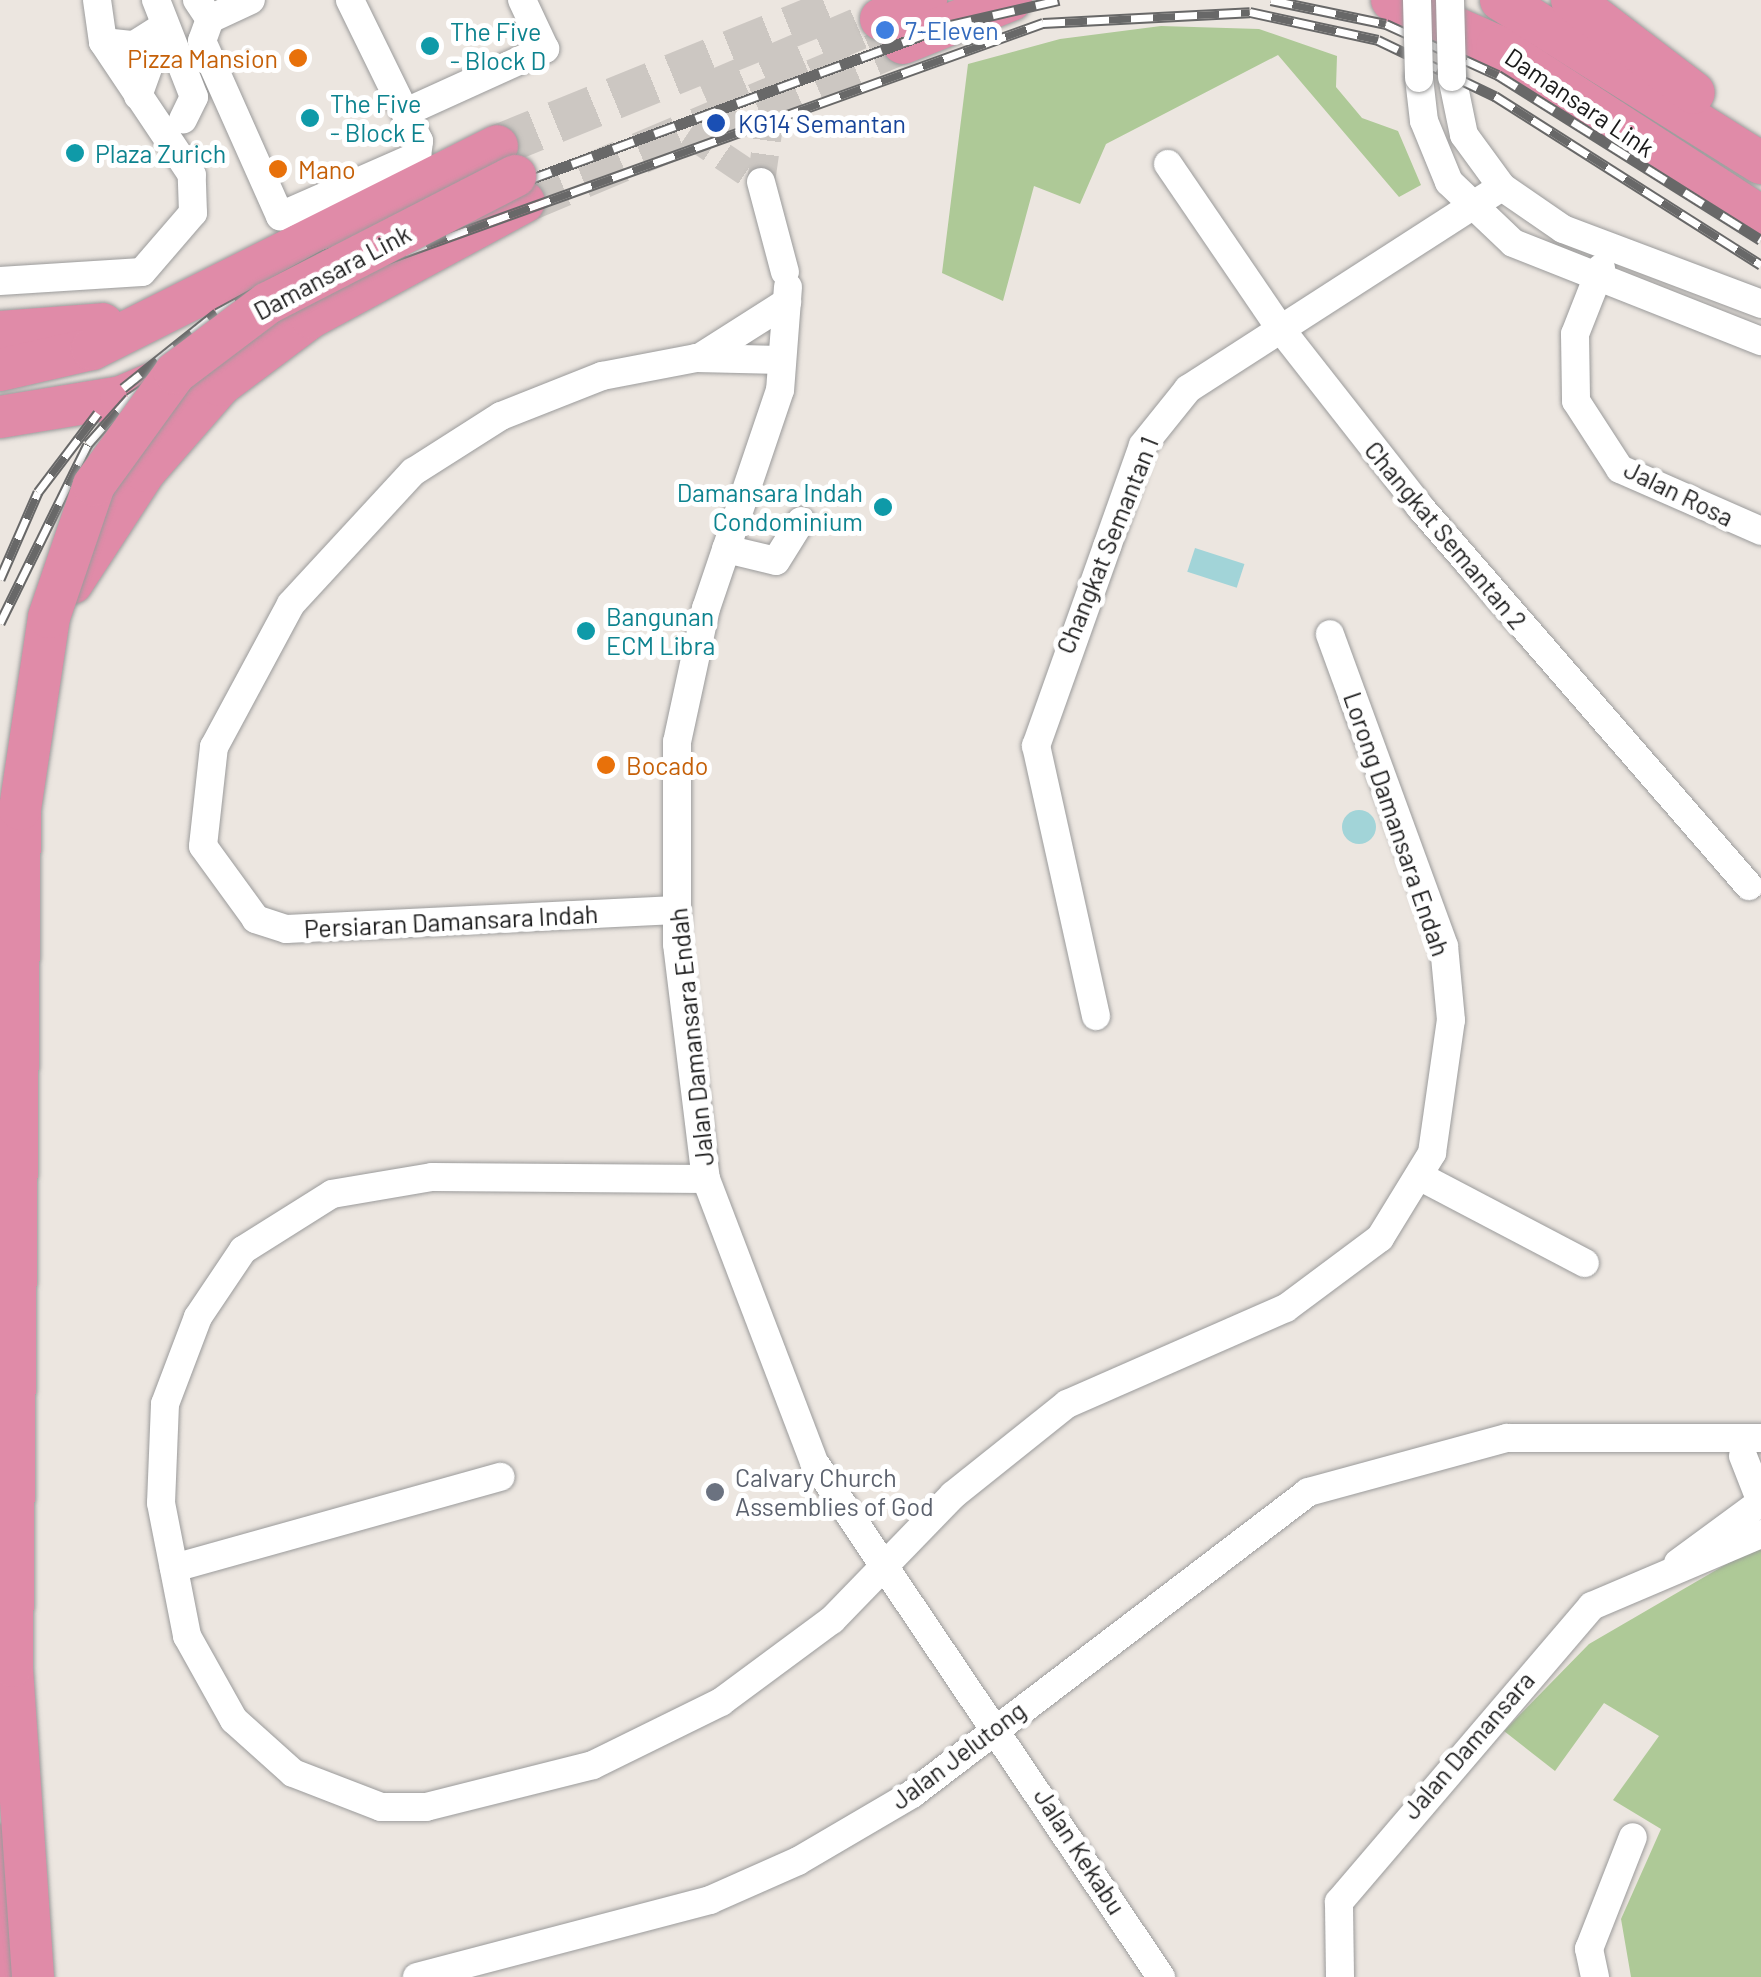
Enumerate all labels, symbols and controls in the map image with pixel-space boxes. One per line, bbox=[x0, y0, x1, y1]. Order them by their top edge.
place label: 7-Eleven bbox=[905, 15, 999, 45]
place label: The Five - Block D bbox=[450, 17, 546, 76]
marker: 7-Eleven bbox=[874, 19, 896, 41]
marker: The Five - Block D bbox=[419, 35, 441, 57]
street label: Damansara Link bbox=[1500, 41, 1660, 163]
place label: Pizza Mansion bbox=[127, 43, 278, 73]
marker: Pizza Mansion bbox=[287, 47, 309, 69]
place label: The Five - Block E bbox=[330, 89, 426, 148]
marker: The Five - Block E bbox=[299, 107, 321, 129]
place label: KG14 Semantan bbox=[738, 108, 906, 138]
marker: KG14 Semantan bbox=[703, 110, 729, 136]
place label: Plaza Zurich bbox=[95, 138, 226, 168]
marker: Plaza Zurich bbox=[64, 142, 86, 164]
place label: Mano bbox=[298, 154, 356, 184]
marker: Mano bbox=[267, 158, 289, 180]
street label: Damansara Link bbox=[249, 218, 415, 326]
street label: Changkat Semantan 1 bbox=[1050, 432, 1164, 658]
street label: Changkat Semantan 2 bbox=[1359, 435, 1533, 635]
street label: Jalan Rosa bbox=[1619, 454, 1739, 532]
place label: Damansara Indah Condominium bbox=[677, 478, 863, 537]
marker: Damansara Indah Condominium bbox=[872, 496, 894, 518]
place label: Bangunan ECM Libra bbox=[606, 602, 715, 661]
marker: Bangunan ECM Libra bbox=[575, 620, 597, 642]
street label: Lorong Damansara Endah bbox=[1338, 688, 1456, 960]
place label: Bocado bbox=[626, 750, 708, 780]
marker: Bocado bbox=[595, 754, 617, 776]
street label: Persiaran Damansara Indah bbox=[303, 898, 599, 944]
street label: Jalan Damansara Endah bbox=[663, 907, 719, 1167]
place label: Calvary Church Assemblies of God bbox=[735, 1463, 934, 1522]
marker: Calvary Church Assemblies of God bbox=[704, 1481, 726, 1503]
street label: Jalan Damansara bbox=[1396, 1665, 1540, 1825]
street label: Jalan Jelutong bbox=[885, 1695, 1031, 1815]
street label: Jalan Kekabu bbox=[1028, 1782, 1132, 1920]

